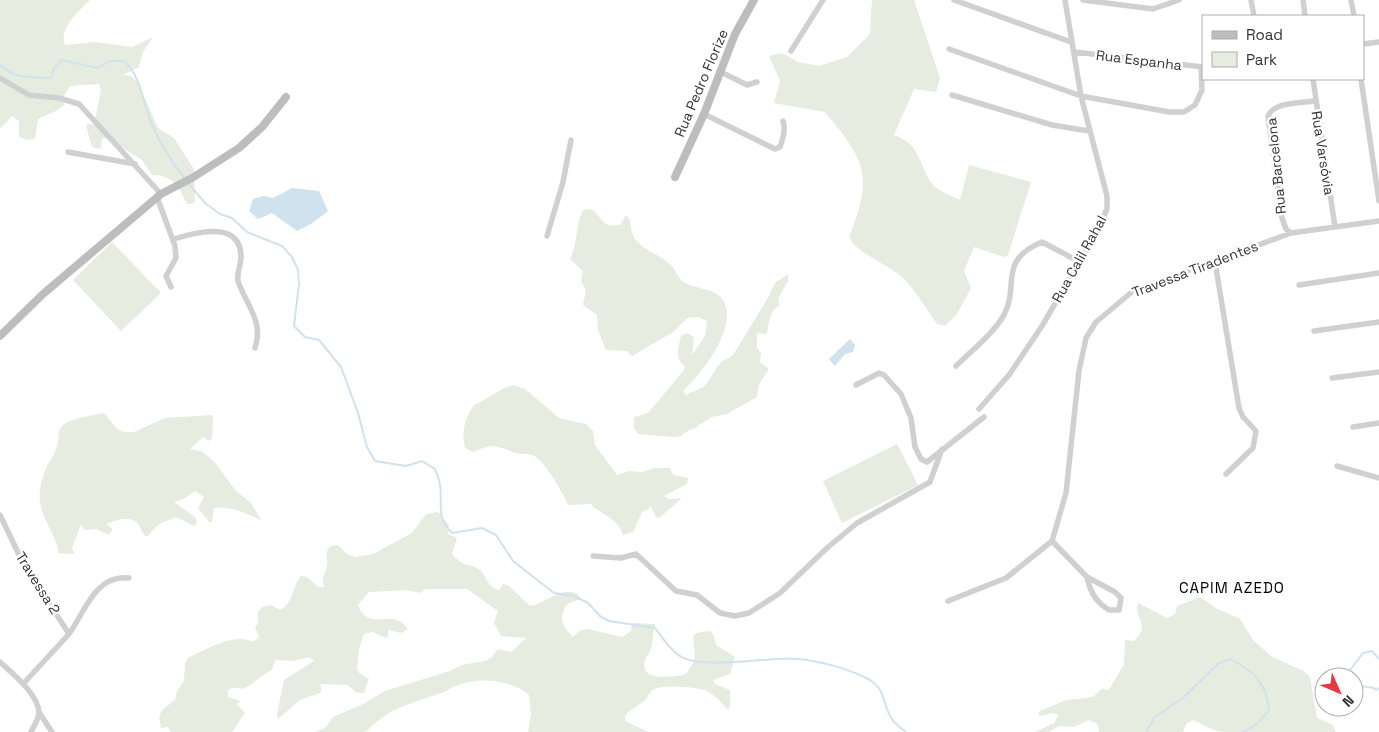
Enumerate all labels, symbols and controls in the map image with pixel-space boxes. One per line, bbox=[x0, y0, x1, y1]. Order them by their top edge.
legend bbox=[1202, 15, 1364, 80]
text: Road bbox=[1246, 25, 1283, 44]
street label: Rua Pedro Florize bbox=[670, 26, 732, 140]
street label: Rua Espanha bbox=[1095, 46, 1183, 74]
text: Park bbox=[1246, 50, 1277, 69]
street label: Rua Varsóvia bbox=[1307, 110, 1339, 196]
street label: Rua Barcelona bbox=[1262, 117, 1290, 215]
street label: Rua Calil Rahal bbox=[1048, 212, 1110, 306]
street label: Travessa Tiradentes bbox=[1130, 237, 1260, 301]
street label: Travessa 2 bbox=[12, 548, 64, 618]
district label: CAPIM AZEDO bbox=[1179, 578, 1285, 597]
north arrow bbox=[1314, 667, 1364, 717]
text: N bbox=[1339, 692, 1358, 711]

